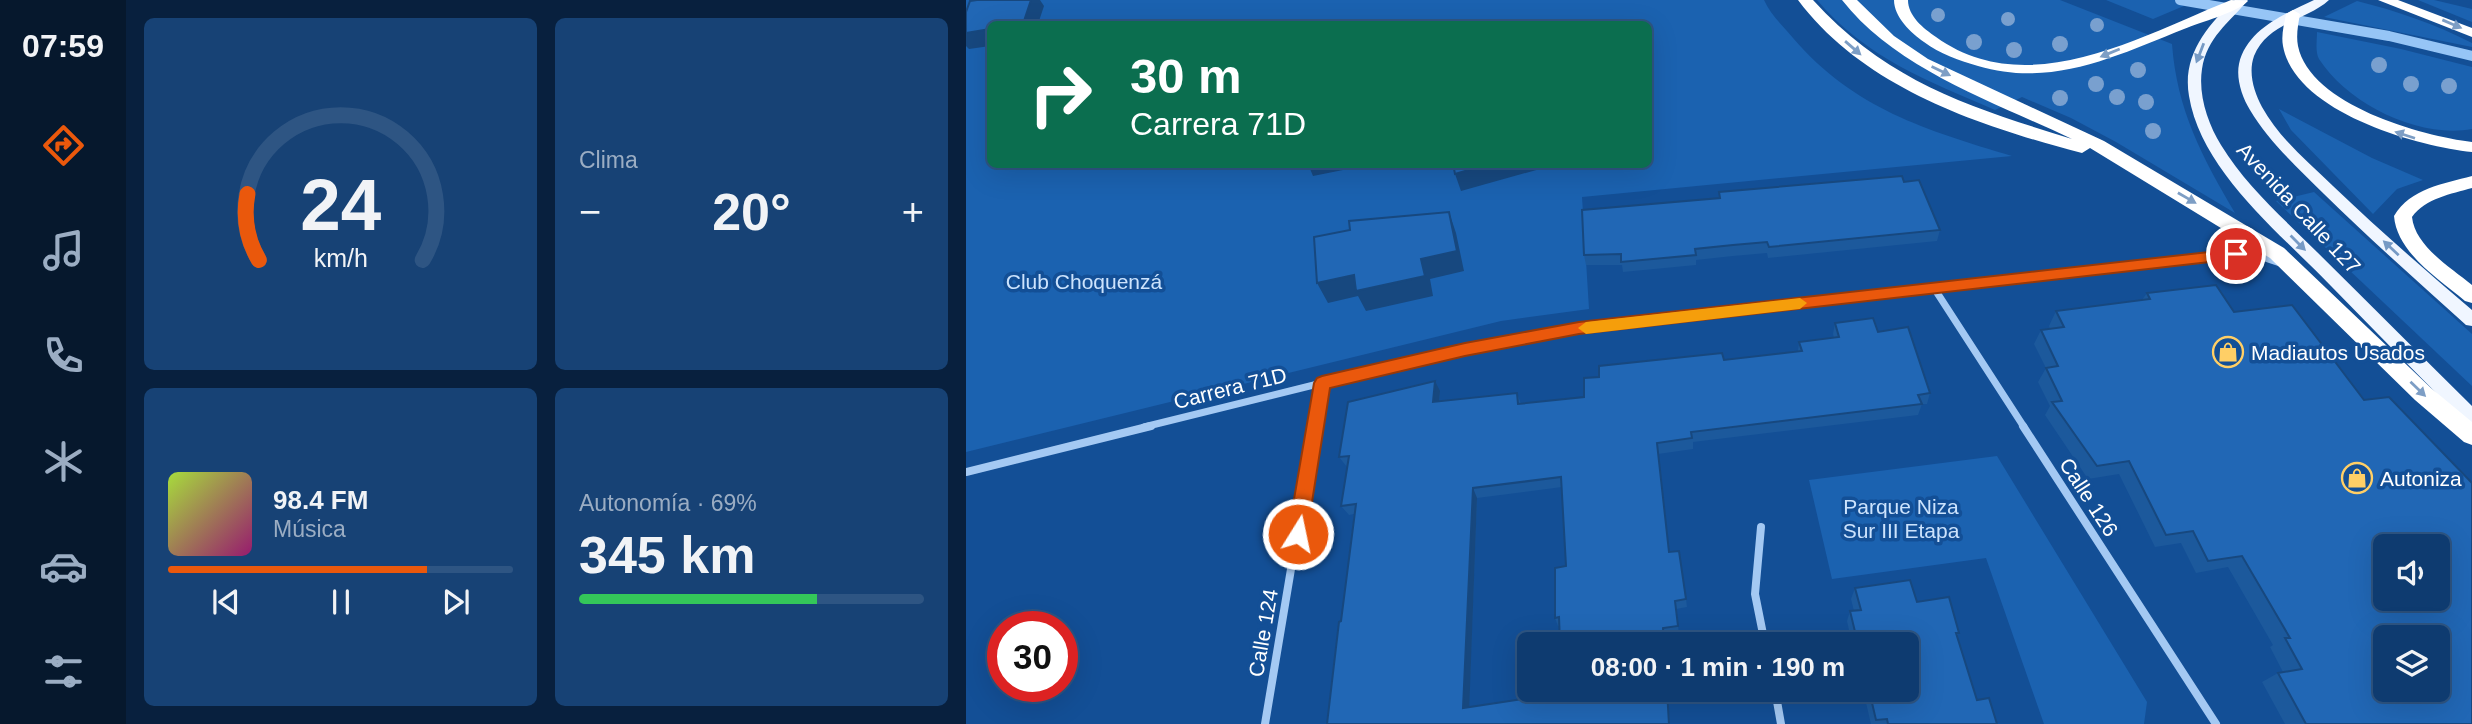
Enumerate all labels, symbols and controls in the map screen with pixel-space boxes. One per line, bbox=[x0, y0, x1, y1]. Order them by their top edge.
one-way arrow bbox=[2442, 18, 2463, 29]
text: 07:59 bbox=[22, 28, 104, 64]
one-way arrow bbox=[1844, 40, 1862, 56]
one-way arrow bbox=[2194, 43, 2205, 64]
one-way arrow bbox=[2099, 48, 2120, 59]
icon: right bbox=[1015, 49, 1106, 140]
text: 30 m bbox=[1130, 49, 1242, 103]
one-way arrow bbox=[1931, 65, 1951, 77]
text: Carrera 71D bbox=[1130, 106, 1306, 142]
icon: directions bbox=[39, 121, 88, 170]
one-way arrow bbox=[2395, 129, 2416, 139]
street label: Avenida Calle 127 bbox=[2233, 138, 2365, 278]
text: Clima bbox=[579, 147, 638, 173]
text: 24 bbox=[300, 164, 381, 245]
text: 20° bbox=[712, 183, 791, 241]
text: − bbox=[579, 191, 601, 233]
text: + bbox=[902, 191, 924, 233]
one-way arrow bbox=[2178, 191, 2197, 204]
pin bbox=[2206, 224, 2266, 284]
icon: music bbox=[39, 226, 88, 275]
one-way arrow bbox=[2290, 234, 2306, 251]
icon: arrive bbox=[2217, 235, 2255, 273]
one-way arrow bbox=[2382, 240, 2400, 256]
text: km/h bbox=[313, 244, 368, 272]
park label: Club Choquenzá bbox=[1006, 270, 1163, 293]
icon: phone bbox=[39, 331, 88, 380]
shop icon: Madiautos Usados bbox=[2211, 335, 2245, 369]
place label: Madiautos Usados bbox=[2251, 341, 2425, 364]
street label: Carrera 71D bbox=[1171, 363, 1289, 413]
one-way arrow bbox=[2409, 380, 2426, 396]
icon: climate bbox=[39, 437, 88, 486]
street label: Calle 126 bbox=[2055, 454, 2123, 540]
shop icon: Autoniza bbox=[2340, 461, 2374, 495]
place label: Autoniza bbox=[2380, 467, 2462, 490]
text: 98.4 FM bbox=[273, 485, 368, 515]
text: Autonomía · 69% bbox=[579, 490, 757, 516]
park label: Parque Niza Sur III Etapa bbox=[1843, 495, 1960, 542]
position arrow bbox=[1261, 497, 1335, 571]
text: Música bbox=[273, 516, 346, 542]
text: 345 km bbox=[579, 526, 755, 584]
map controls bbox=[2373, 534, 2450, 702]
button: sound bbox=[2373, 534, 2450, 611]
icon: car bbox=[39, 542, 88, 591]
icon: previous bbox=[207, 583, 245, 621]
icon: pause bbox=[322, 583, 360, 621]
icon: next bbox=[437, 583, 475, 621]
street label: Calle 124 bbox=[1244, 587, 1282, 679]
speed limit sign: 30 bbox=[987, 611, 1078, 702]
button: layers bbox=[2373, 625, 2450, 702]
icon: filters bbox=[39, 647, 88, 696]
text: 08:00 · 1 min · 190 m bbox=[1591, 652, 1845, 682]

